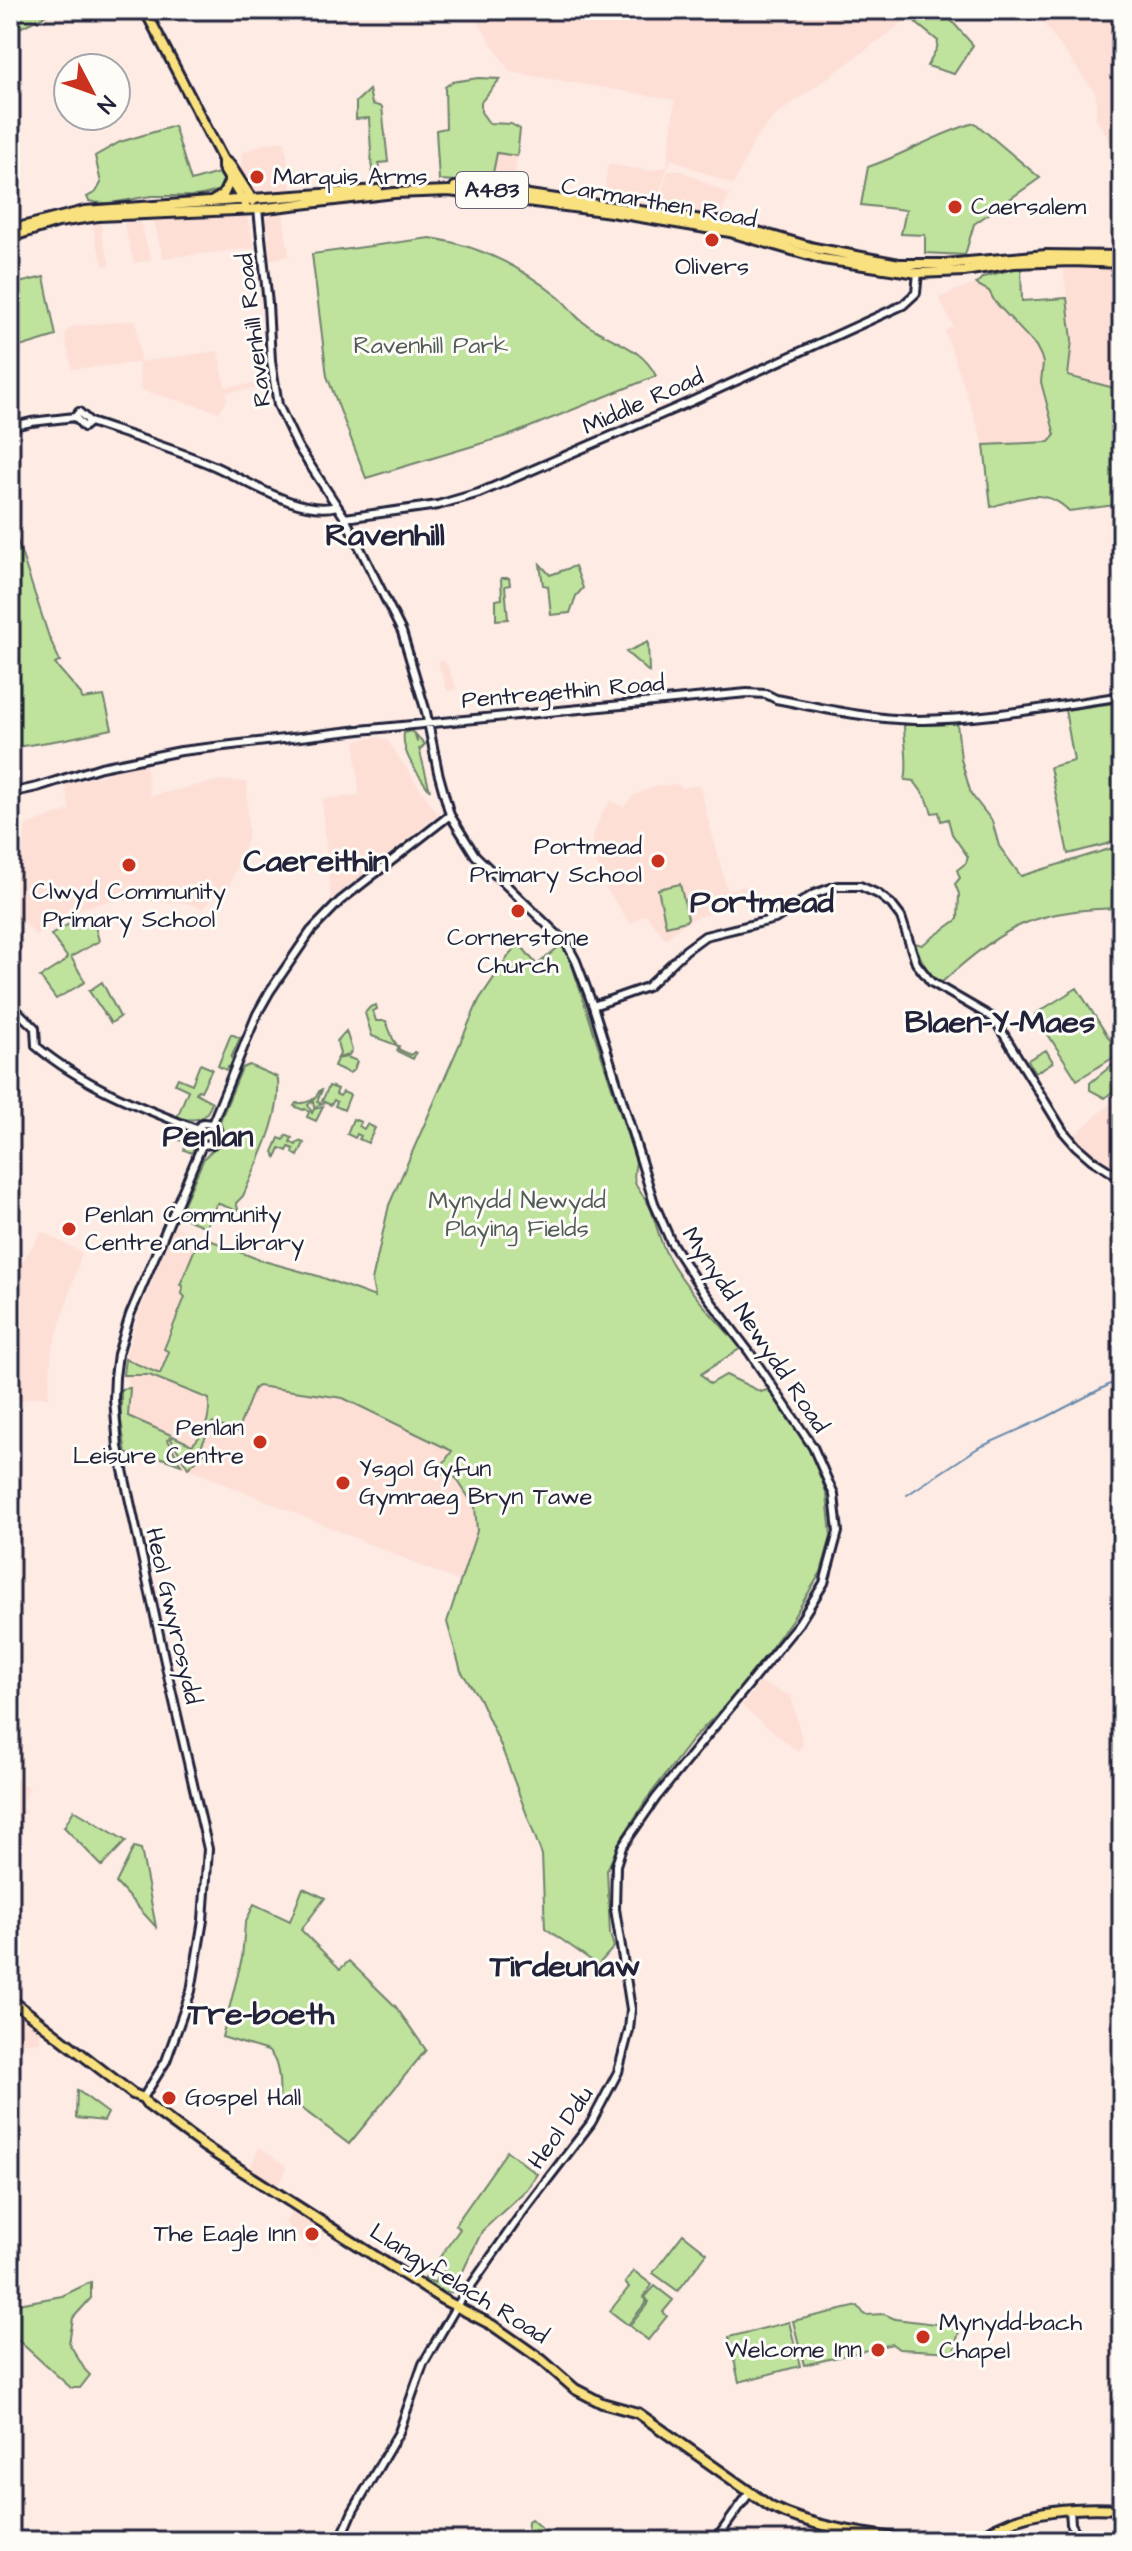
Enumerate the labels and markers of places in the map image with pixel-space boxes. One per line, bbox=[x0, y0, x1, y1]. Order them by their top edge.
place label: Marquis Arms bbox=[273, 160, 427, 194]
marker: Marquis Arms bbox=[248, 168, 266, 186]
place label: Caersalem bbox=[971, 190, 1086, 224]
marker: Caersalem bbox=[946, 198, 964, 216]
marker: Olivers bbox=[703, 231, 721, 249]
place label: Olivers bbox=[675, 250, 749, 284]
place label: Portmead Primary School bbox=[470, 830, 642, 893]
marker: Portmead Primary School bbox=[649, 852, 667, 870]
marker: Clwyd Community Primary School bbox=[120, 856, 138, 874]
place label: Clwyd Community Primary School bbox=[32, 875, 226, 938]
marker: Cornerstone Church bbox=[509, 902, 527, 920]
place label: Cornerstone Church bbox=[447, 921, 589, 983]
place label: Penlan Community Centre and Library bbox=[85, 1198, 304, 1261]
marker: Penlan Community Centre and Library bbox=[60, 1220, 78, 1238]
place label: Penlan Leisure Centre bbox=[73, 1411, 244, 1473]
marker: Penlan Leisure Centre bbox=[251, 1433, 269, 1451]
place label: Ysgol Gyfun Gymraeg Bryn Tawe bbox=[359, 1452, 593, 1515]
marker: Ysgol Gyfun Gymraeg Bryn Tawe bbox=[334, 1474, 352, 1492]
place label: Gospel Hall bbox=[185, 2081, 301, 2115]
marker: Gospel Hall bbox=[160, 2089, 178, 2107]
place label: The Eagle Inn bbox=[154, 2217, 296, 2252]
marker: The Eagle Inn bbox=[303, 2225, 321, 2243]
place label: Mynydd-bach Chapel bbox=[939, 2306, 1082, 2368]
marker: Mynydd-bach Chapel bbox=[914, 2328, 932, 2346]
place label: Welcome Inn bbox=[725, 2333, 862, 2367]
marker: Welcome Inn bbox=[869, 2341, 887, 2359]

